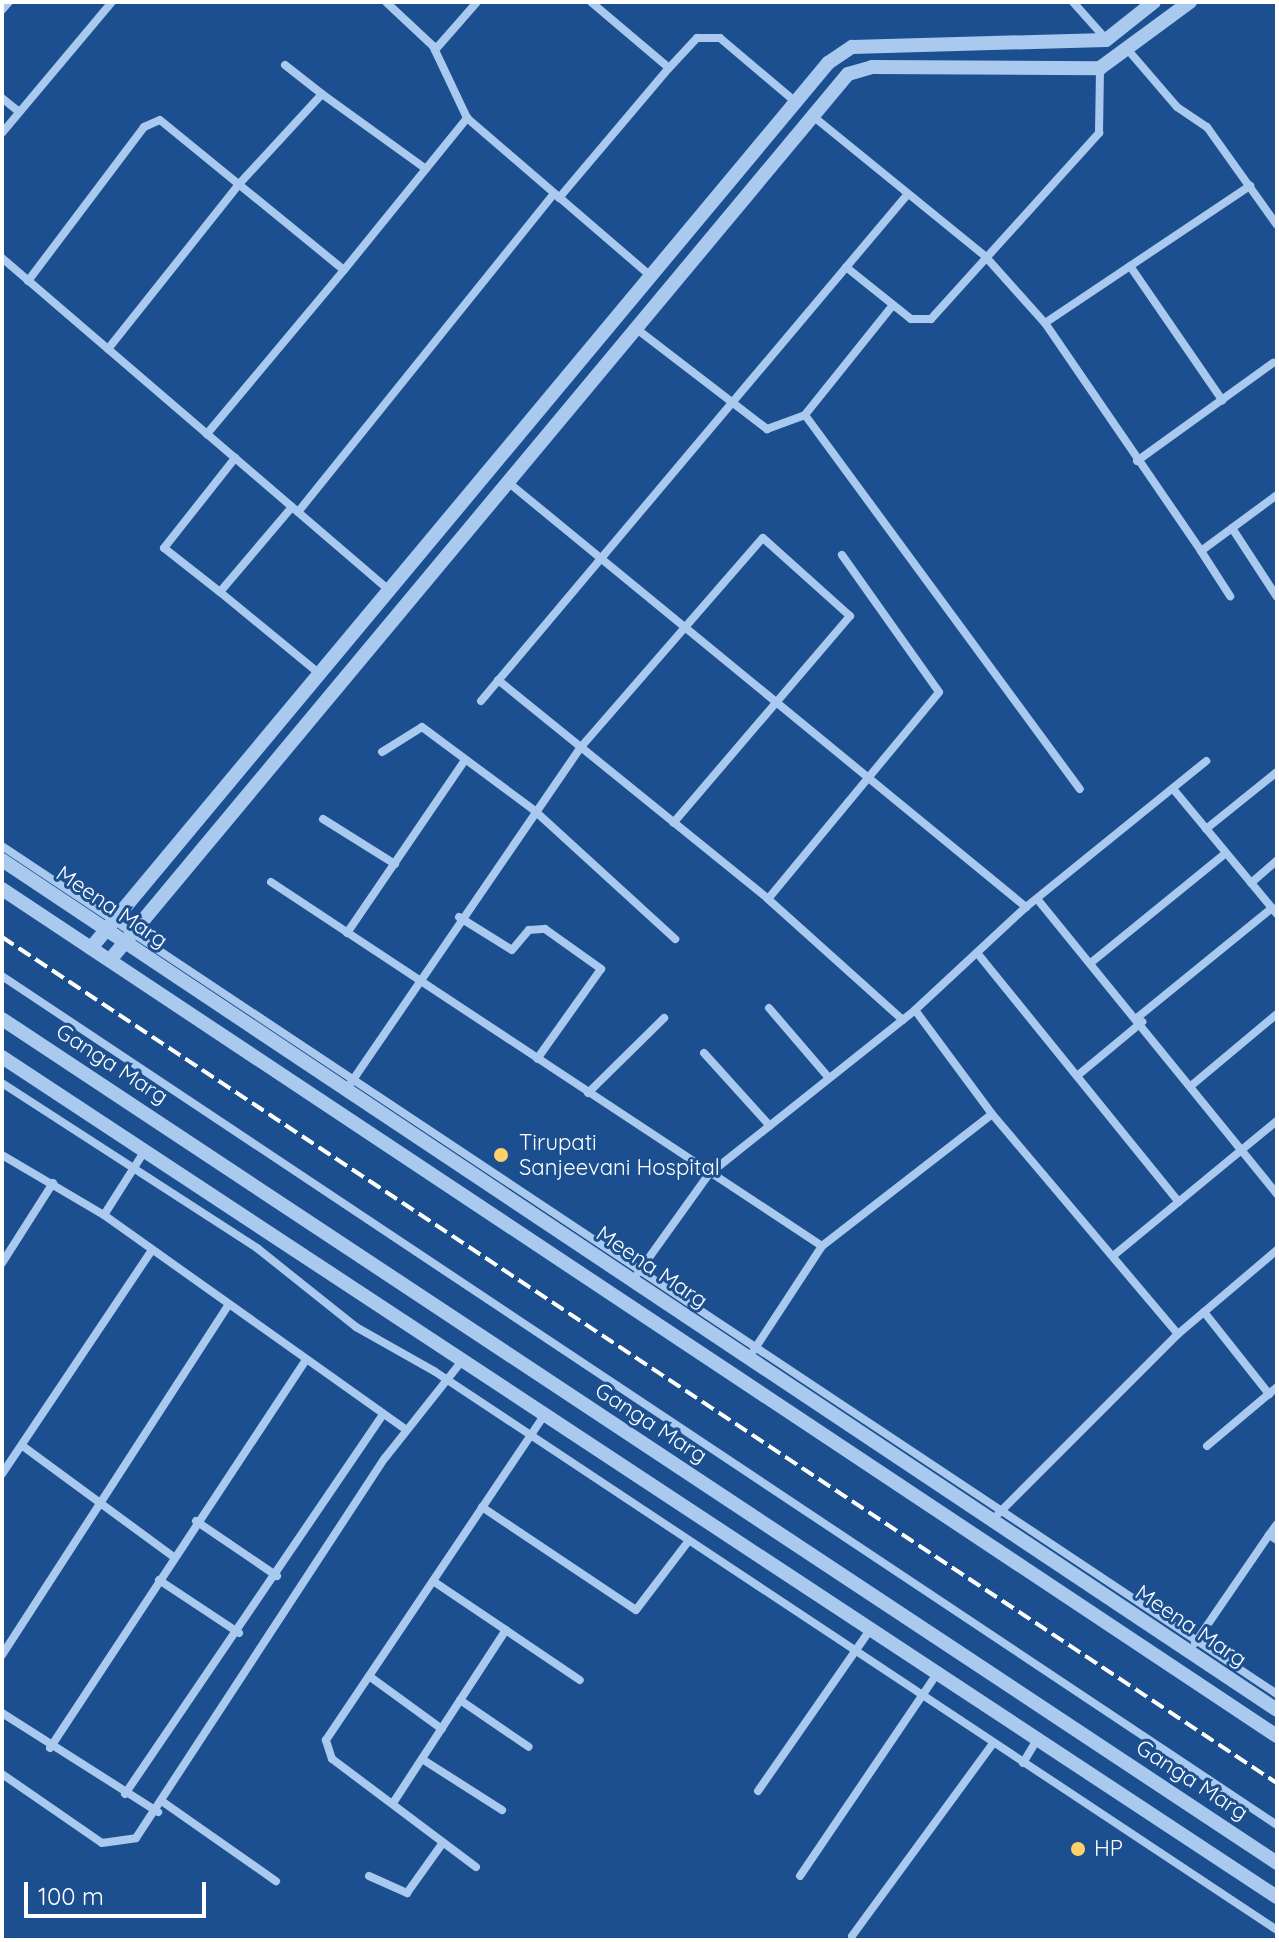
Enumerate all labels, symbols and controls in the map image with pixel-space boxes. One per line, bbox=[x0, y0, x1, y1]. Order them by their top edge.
street label: Meena Marg bbox=[51, 860, 173, 954]
street label: Ganga Marg bbox=[51, 1018, 173, 1110]
place label: Tirupati Sanjeevani Hospital bbox=[519, 1129, 720, 1180]
marker: Tirupati Sanjeevani Hospital bbox=[490, 1144, 512, 1166]
street label: Meena Marg bbox=[591, 1220, 713, 1314]
street label: Ganga Marg bbox=[590, 1377, 712, 1469]
street label: Meena Marg bbox=[1130, 1579, 1252, 1673]
street label: Ganga Marg bbox=[1131, 1734, 1253, 1826]
place label: HP bbox=[1094, 1836, 1123, 1862]
marker: HP bbox=[1069, 1840, 1087, 1858]
scale bar bbox=[28, 1866, 210, 1916]
text: 100 m bbox=[38, 1881, 104, 1911]

